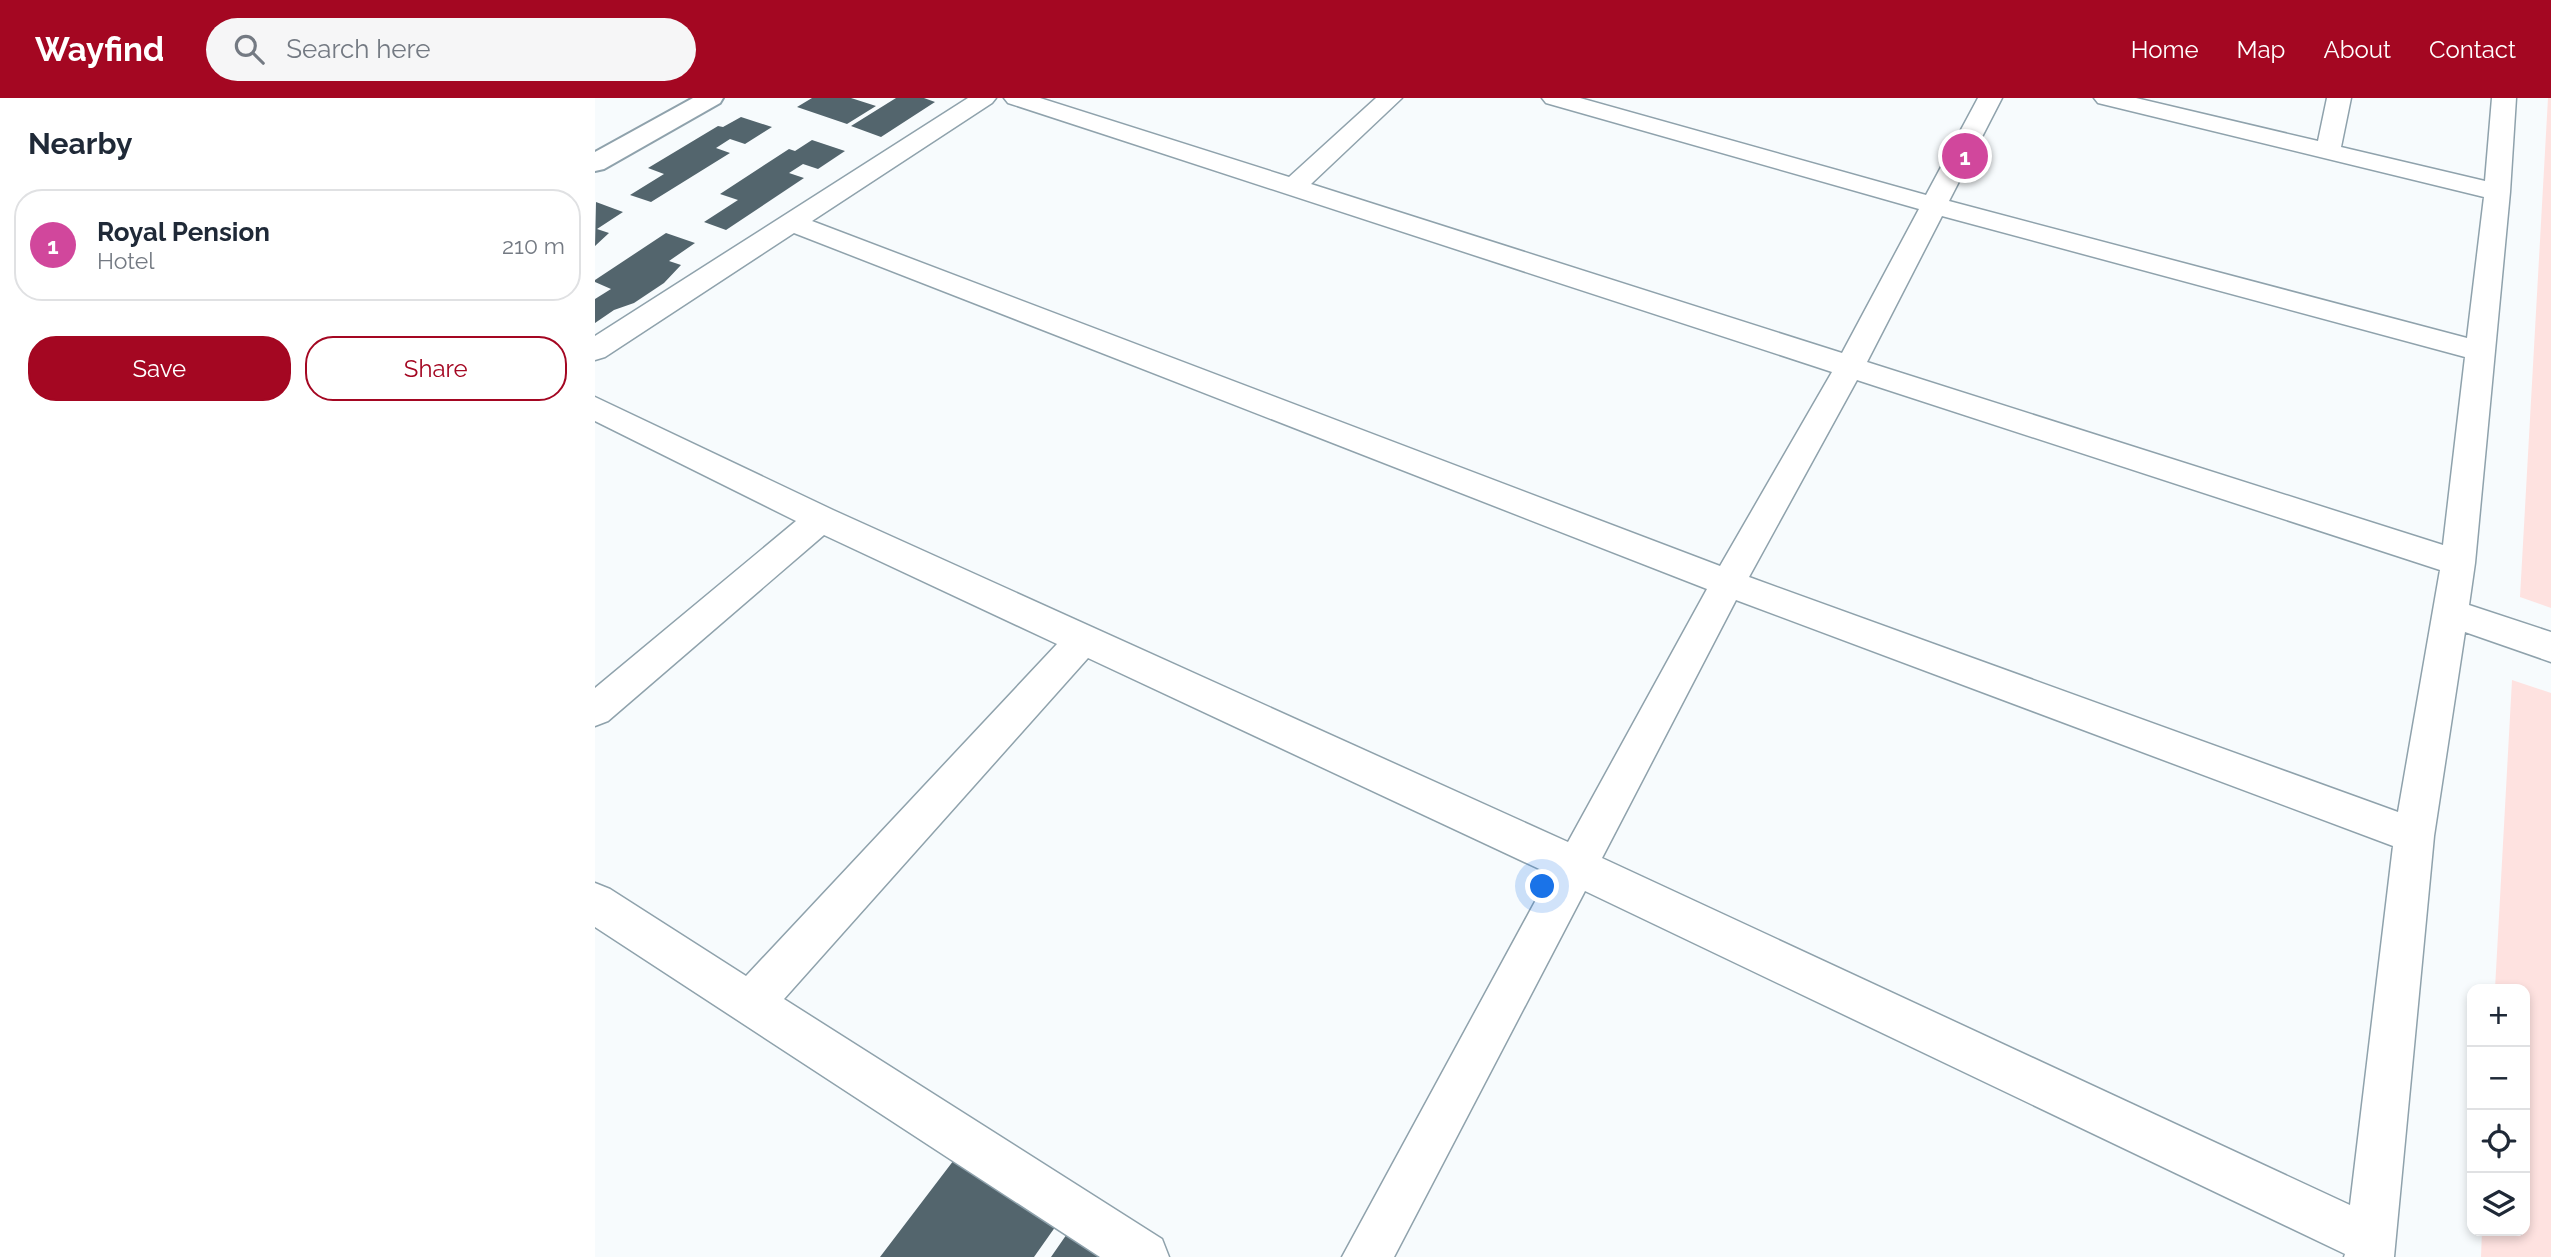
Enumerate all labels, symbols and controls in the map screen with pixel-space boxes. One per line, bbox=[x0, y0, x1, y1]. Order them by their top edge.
search box bbox=[206, 18, 696, 81]
text: Wayfind bbox=[35, 30, 164, 69]
icon: search bbox=[230, 30, 268, 68]
text: Search here bbox=[286, 34, 431, 64]
text: Home bbox=[2131, 35, 2199, 64]
text: Map bbox=[2237, 35, 2285, 64]
text: About bbox=[2323, 35, 2391, 64]
text: Contact bbox=[2429, 35, 2516, 64]
text: Nearby bbox=[28, 126, 132, 161]
pin: 1 bbox=[1942, 130, 1988, 182]
text: Royal Pension bbox=[97, 217, 270, 247]
text: 1 bbox=[47, 232, 59, 259]
text: 210 m bbox=[502, 232, 565, 259]
text: Hotel bbox=[97, 247, 155, 274]
button: Save bbox=[28, 336, 291, 401]
button: Share bbox=[305, 336, 567, 401]
your location bbox=[1525, 869, 1559, 903]
map controls bbox=[2467, 984, 2530, 1236]
button: + bbox=[2467, 984, 2530, 1047]
button: − bbox=[2467, 1047, 2530, 1110]
button: locate bbox=[2467, 1110, 2530, 1173]
button: layers bbox=[2467, 1173, 2530, 1236]

